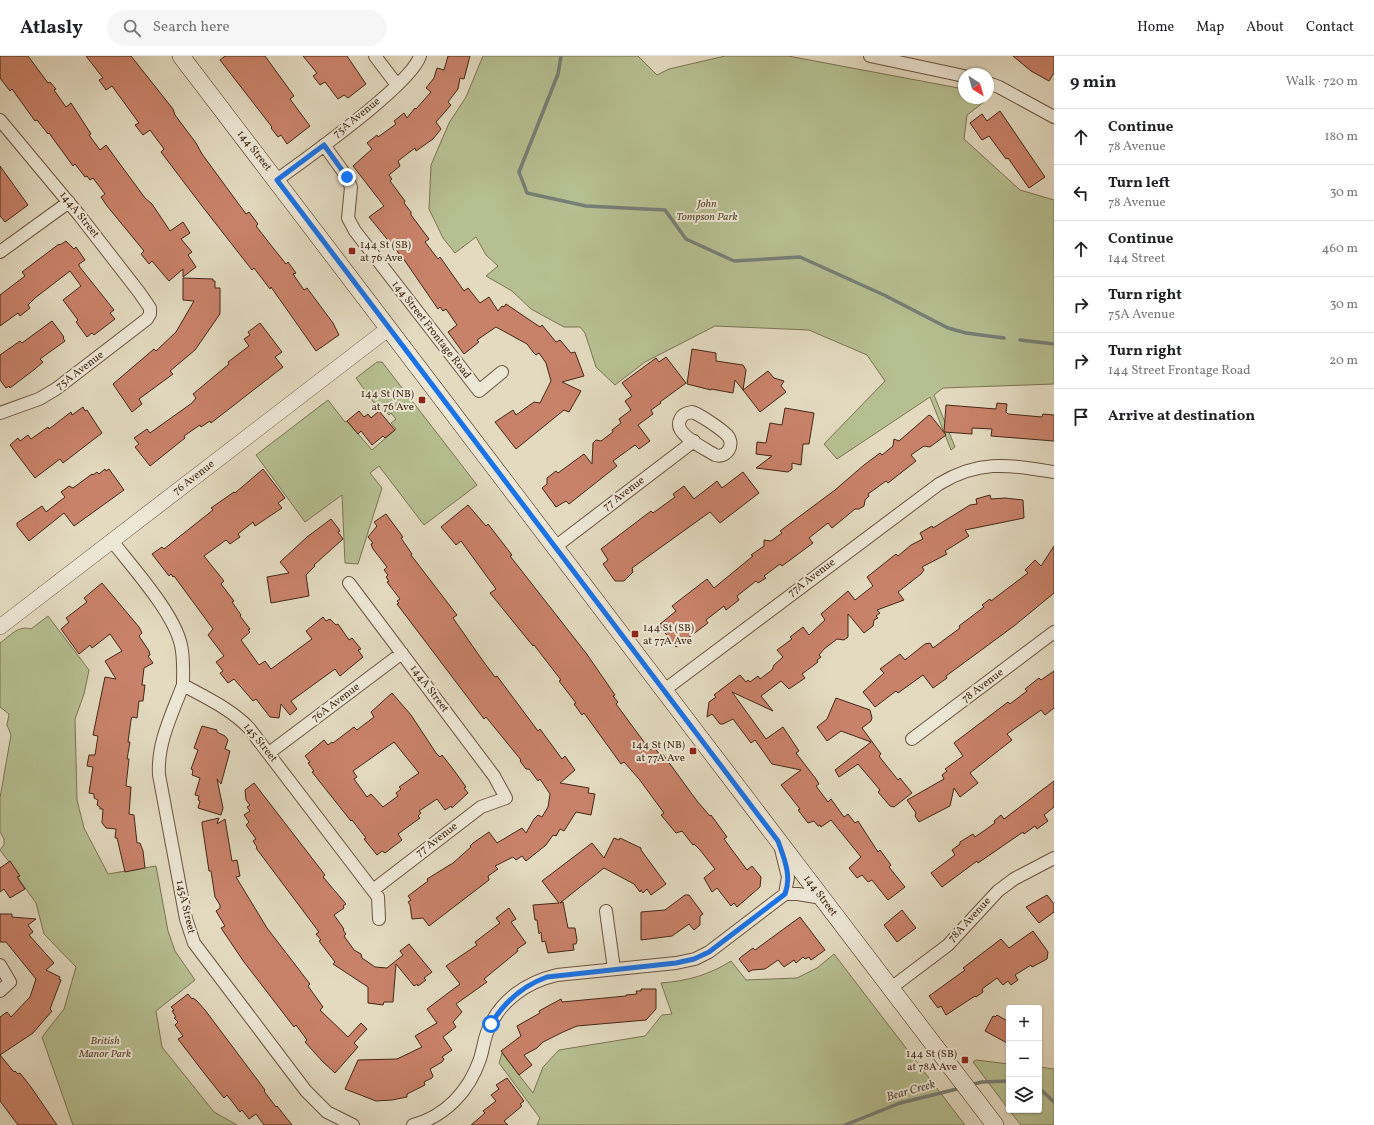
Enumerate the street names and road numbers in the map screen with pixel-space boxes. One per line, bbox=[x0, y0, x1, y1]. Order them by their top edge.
street label: 75A Avenue bbox=[330, 94, 384, 142]
street label: 144 Street bbox=[233, 127, 275, 175]
street label: 144A Street bbox=[55, 188, 103, 242]
street label: 144 Street Frontage Road bbox=[388, 278, 474, 382]
street label: 75A Avenue bbox=[53, 348, 107, 394]
street label: 76 Avenue bbox=[170, 457, 218, 499]
street label: 77 Avenue bbox=[600, 473, 648, 515]
street label: 77A Avenue bbox=[785, 555, 839, 601]
street label: 144A Street bbox=[406, 662, 452, 716]
street label: 78 Avenue bbox=[959, 665, 1007, 707]
street label: 76A Avenue bbox=[309, 680, 363, 726]
street label: 145 Street bbox=[239, 720, 281, 766]
street label: 77 Avenue bbox=[413, 819, 461, 861]
street label: 144 Street bbox=[799, 872, 841, 920]
street label: 145A Street bbox=[172, 879, 198, 935]
street label: 78A Avenue bbox=[945, 894, 995, 946]

